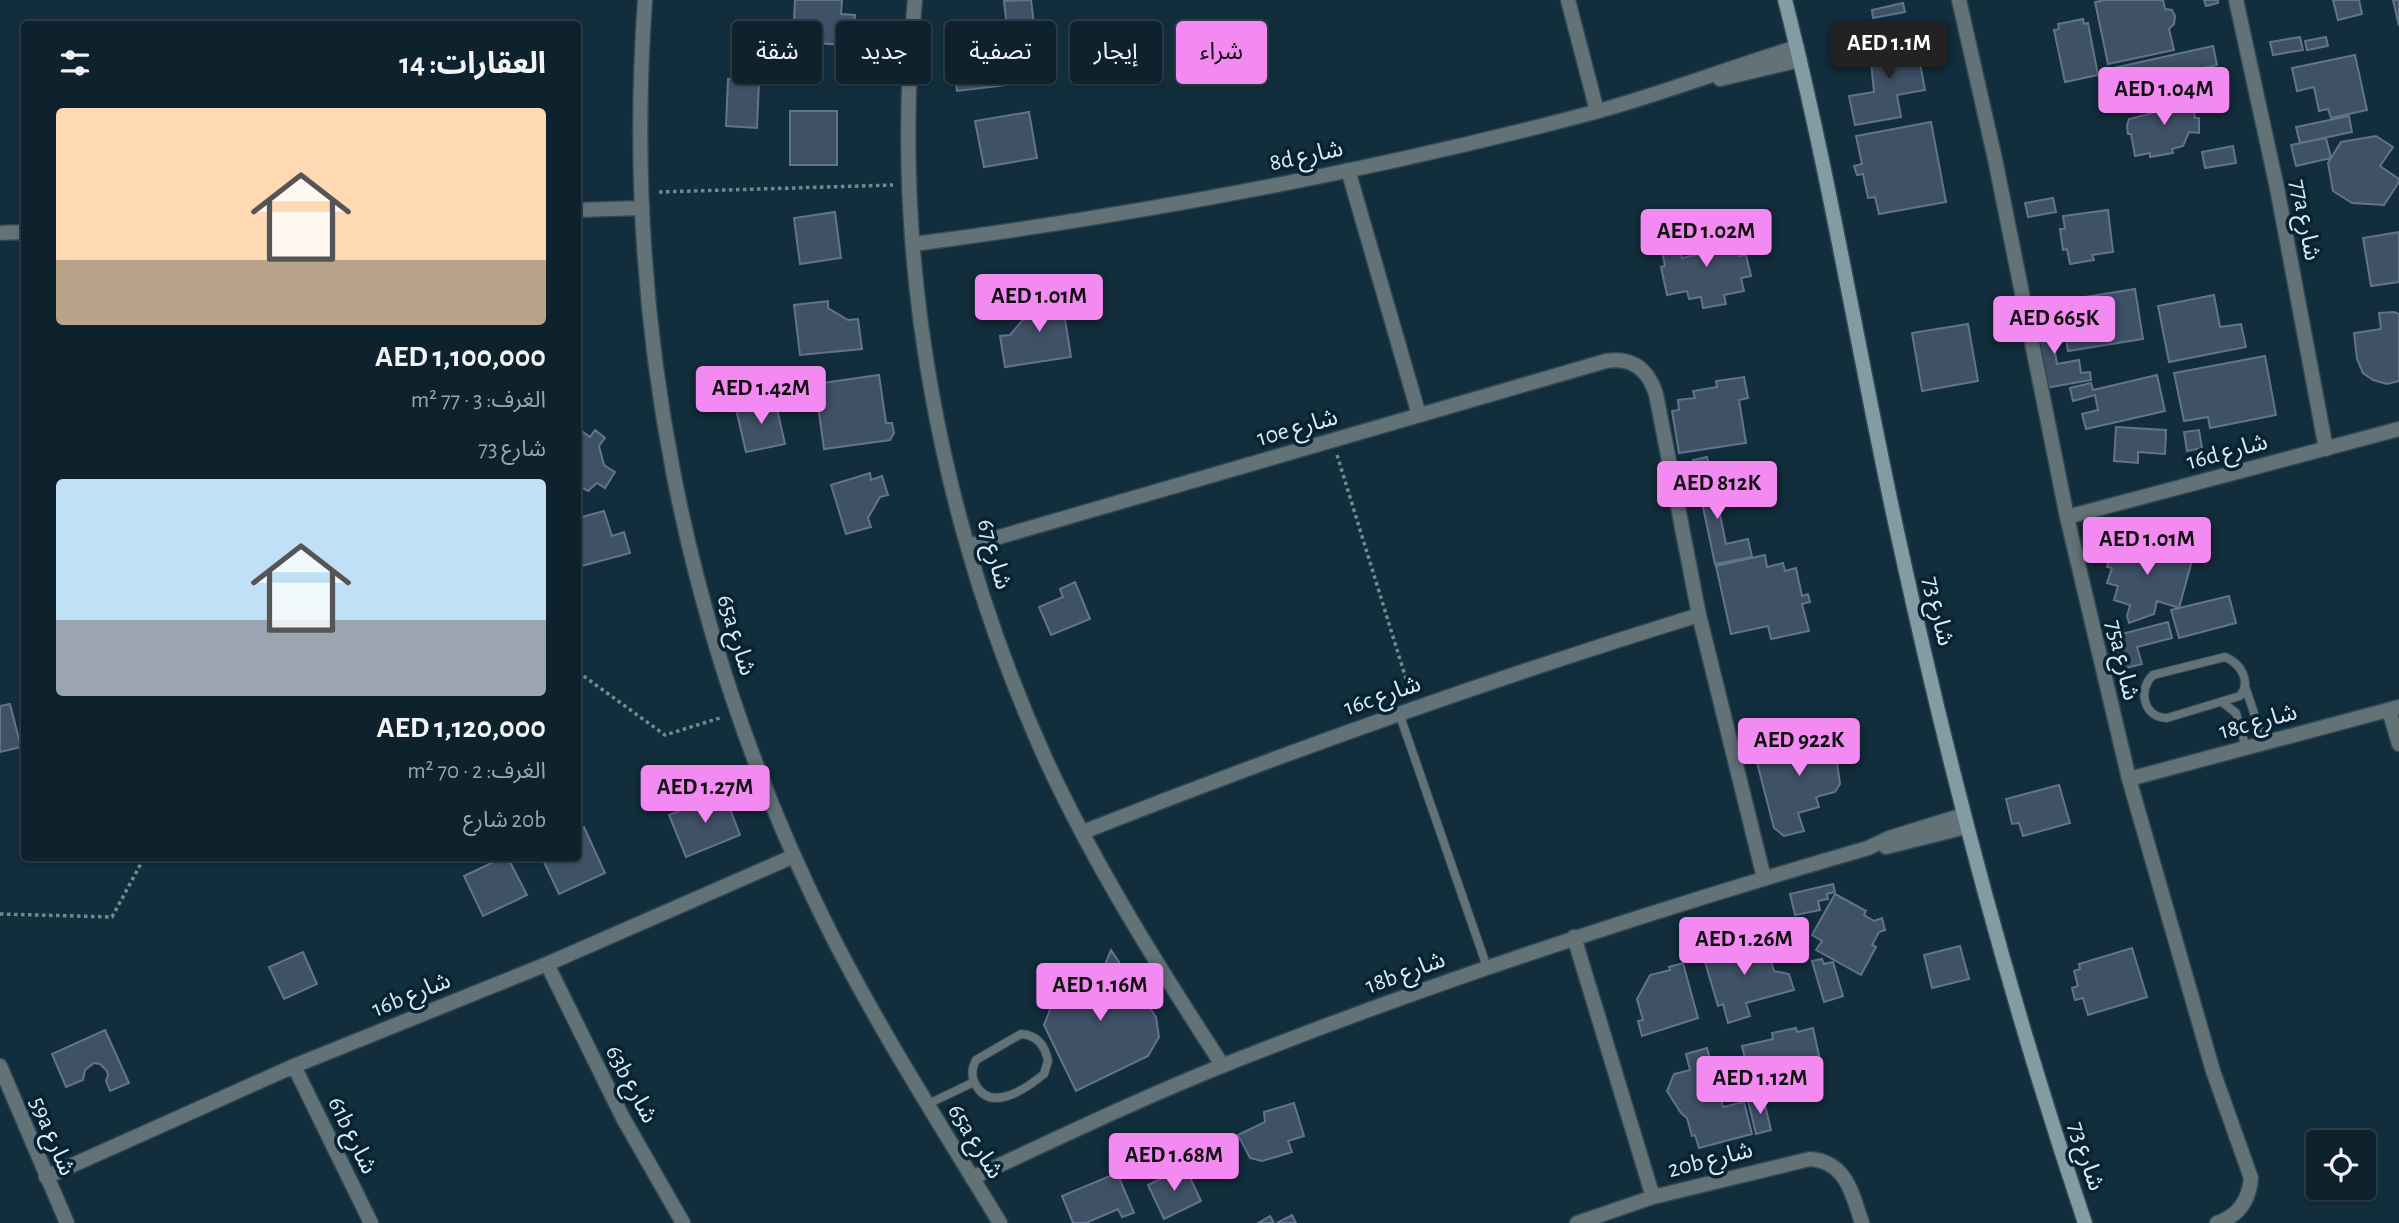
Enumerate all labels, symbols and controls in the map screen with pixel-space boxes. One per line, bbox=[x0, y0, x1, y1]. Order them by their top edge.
chip: شقة bbox=[732, 21, 822, 84]
chip: جديد bbox=[836, 21, 931, 84]
chip: تصفية bbox=[945, 21, 1056, 84]
chip: إيجار bbox=[1070, 21, 1162, 84]
chip: شراء bbox=[1176, 21, 1267, 84]
pin: AED 1.1M bbox=[1817, 22, 1961, 81]
text: AED 1.1M bbox=[1847, 32, 1931, 55]
icon: filters bbox=[56, 44, 94, 82]
text: العقارات: 14 bbox=[399, 49, 546, 79]
pin: AED 1.04M bbox=[2084, 68, 2244, 127]
text: AED 1.04M bbox=[2114, 78, 2214, 101]
street label: 8d شارع bbox=[1267, 136, 1346, 179]
icon: home bbox=[238, 154, 364, 280]
street label: 77a شارع bbox=[2282, 178, 2325, 263]
pin: AED 1.02M bbox=[1626, 210, 1786, 269]
text: AED 1.02M bbox=[1657, 220, 1755, 243]
pin: AED 1.01M bbox=[959, 274, 1119, 334]
text: AED 1.01M bbox=[991, 285, 1087, 308]
pin: AED 665K bbox=[1982, 296, 2126, 356]
text: AED 665K bbox=[2009, 307, 2099, 330]
text: AED 1,100,000 bbox=[375, 342, 546, 372]
pin: AED 1.42M bbox=[681, 366, 841, 426]
text: AED 1.42M bbox=[712, 377, 810, 400]
text: الغرف: 3 · 77 m² bbox=[411, 389, 546, 412]
street label: 10e شارع bbox=[1254, 405, 1341, 455]
street label: 16d شارع bbox=[2184, 430, 2271, 478]
text: شارع 73 bbox=[478, 438, 546, 461]
pin: AED 812K bbox=[1645, 462, 1789, 521]
text: AED 812K bbox=[1673, 472, 1761, 495]
street label: شارع 67 bbox=[969, 516, 1016, 593]
pin: AED 1.01M bbox=[2067, 518, 2227, 577]
icon: home bbox=[238, 525, 364, 651]
text: AED 1.01M bbox=[2099, 528, 2195, 551]
street label: شارع 73 bbox=[1914, 574, 1958, 649]
street label: 65a شارع bbox=[709, 592, 760, 680]
street label: 75a شارع bbox=[2097, 618, 2143, 704]
street label: 16c شارع bbox=[1341, 672, 1425, 724]
street label: 18c شارع bbox=[2217, 700, 2301, 748]
text: AED 1,120,000 bbox=[377, 713, 546, 743]
pin: AED 922K bbox=[1727, 718, 1871, 778]
text: AED 922K bbox=[1754, 729, 1844, 752]
text: الغرف: 2 · 70 m² bbox=[407, 760, 546, 783]
pin: AED 1.27M bbox=[625, 766, 785, 825]
text: AED 1.27M bbox=[657, 776, 753, 799]
text: 20b شارع bbox=[463, 809, 546, 832]
pin: AED 1.26M bbox=[1664, 918, 1824, 977]
text: AED 1.26M bbox=[1695, 928, 1793, 951]
street label: 18b شارع bbox=[1362, 948, 1450, 1002]
pin: AED 1.16M bbox=[1020, 964, 1180, 1023]
street label: 16b شارع bbox=[369, 968, 456, 1025]
text: AED 1.16M bbox=[1052, 974, 1148, 997]
street label: 63b شارع bbox=[597, 1042, 661, 1129]
pin: AED 1.12M bbox=[1680, 1056, 1840, 1116]
text: AED 1.12M bbox=[1712, 1067, 1808, 1090]
street label: 59a شارع bbox=[21, 1093, 79, 1181]
street label: 61b شارع bbox=[320, 1093, 381, 1180]
street label: 65a شارع bbox=[940, 1100, 1007, 1185]
street label: شارع 73 bbox=[2060, 1119, 2108, 1195]
map controls bbox=[2306, 1130, 2376, 1200]
button: locate bbox=[2306, 1130, 2376, 1200]
pin: AED 1.68M bbox=[1094, 1134, 1254, 1193]
street label: 20b شارع bbox=[1665, 1138, 1756, 1186]
text: AED 1.68M bbox=[1125, 1144, 1223, 1167]

